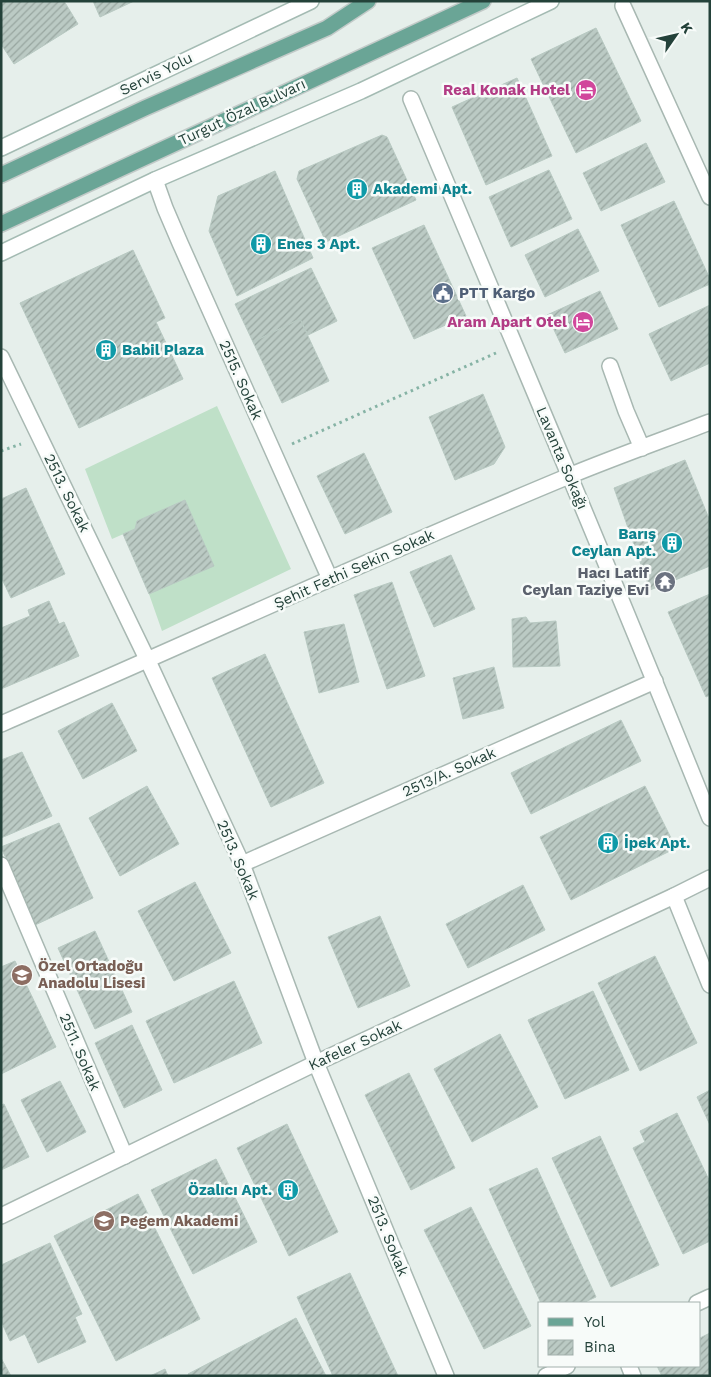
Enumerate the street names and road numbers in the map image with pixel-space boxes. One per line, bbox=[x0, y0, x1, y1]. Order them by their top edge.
street label: Servis Yolu bbox=[117, 49, 195, 99]
street label: Turgut Özal Bulvarı bbox=[176, 75, 308, 149]
street label: 2515. Sokak bbox=[215, 337, 267, 423]
street label: Lavanta Sokağı bbox=[532, 404, 592, 512]
street label: 2513. Sokak bbox=[40, 451, 94, 536]
street label: Şehit Fethi Sekin Sokak bbox=[271, 525, 437, 613]
street label: 2513/A. Sokak bbox=[400, 743, 499, 801]
street label: 2513. Sokak bbox=[213, 817, 263, 903]
street label: 2511. Sokak bbox=[56, 1011, 105, 1094]
street label: Kafeler Sokak bbox=[306, 1015, 405, 1074]
street label: 2513. Sokak bbox=[364, 1193, 412, 1279]

